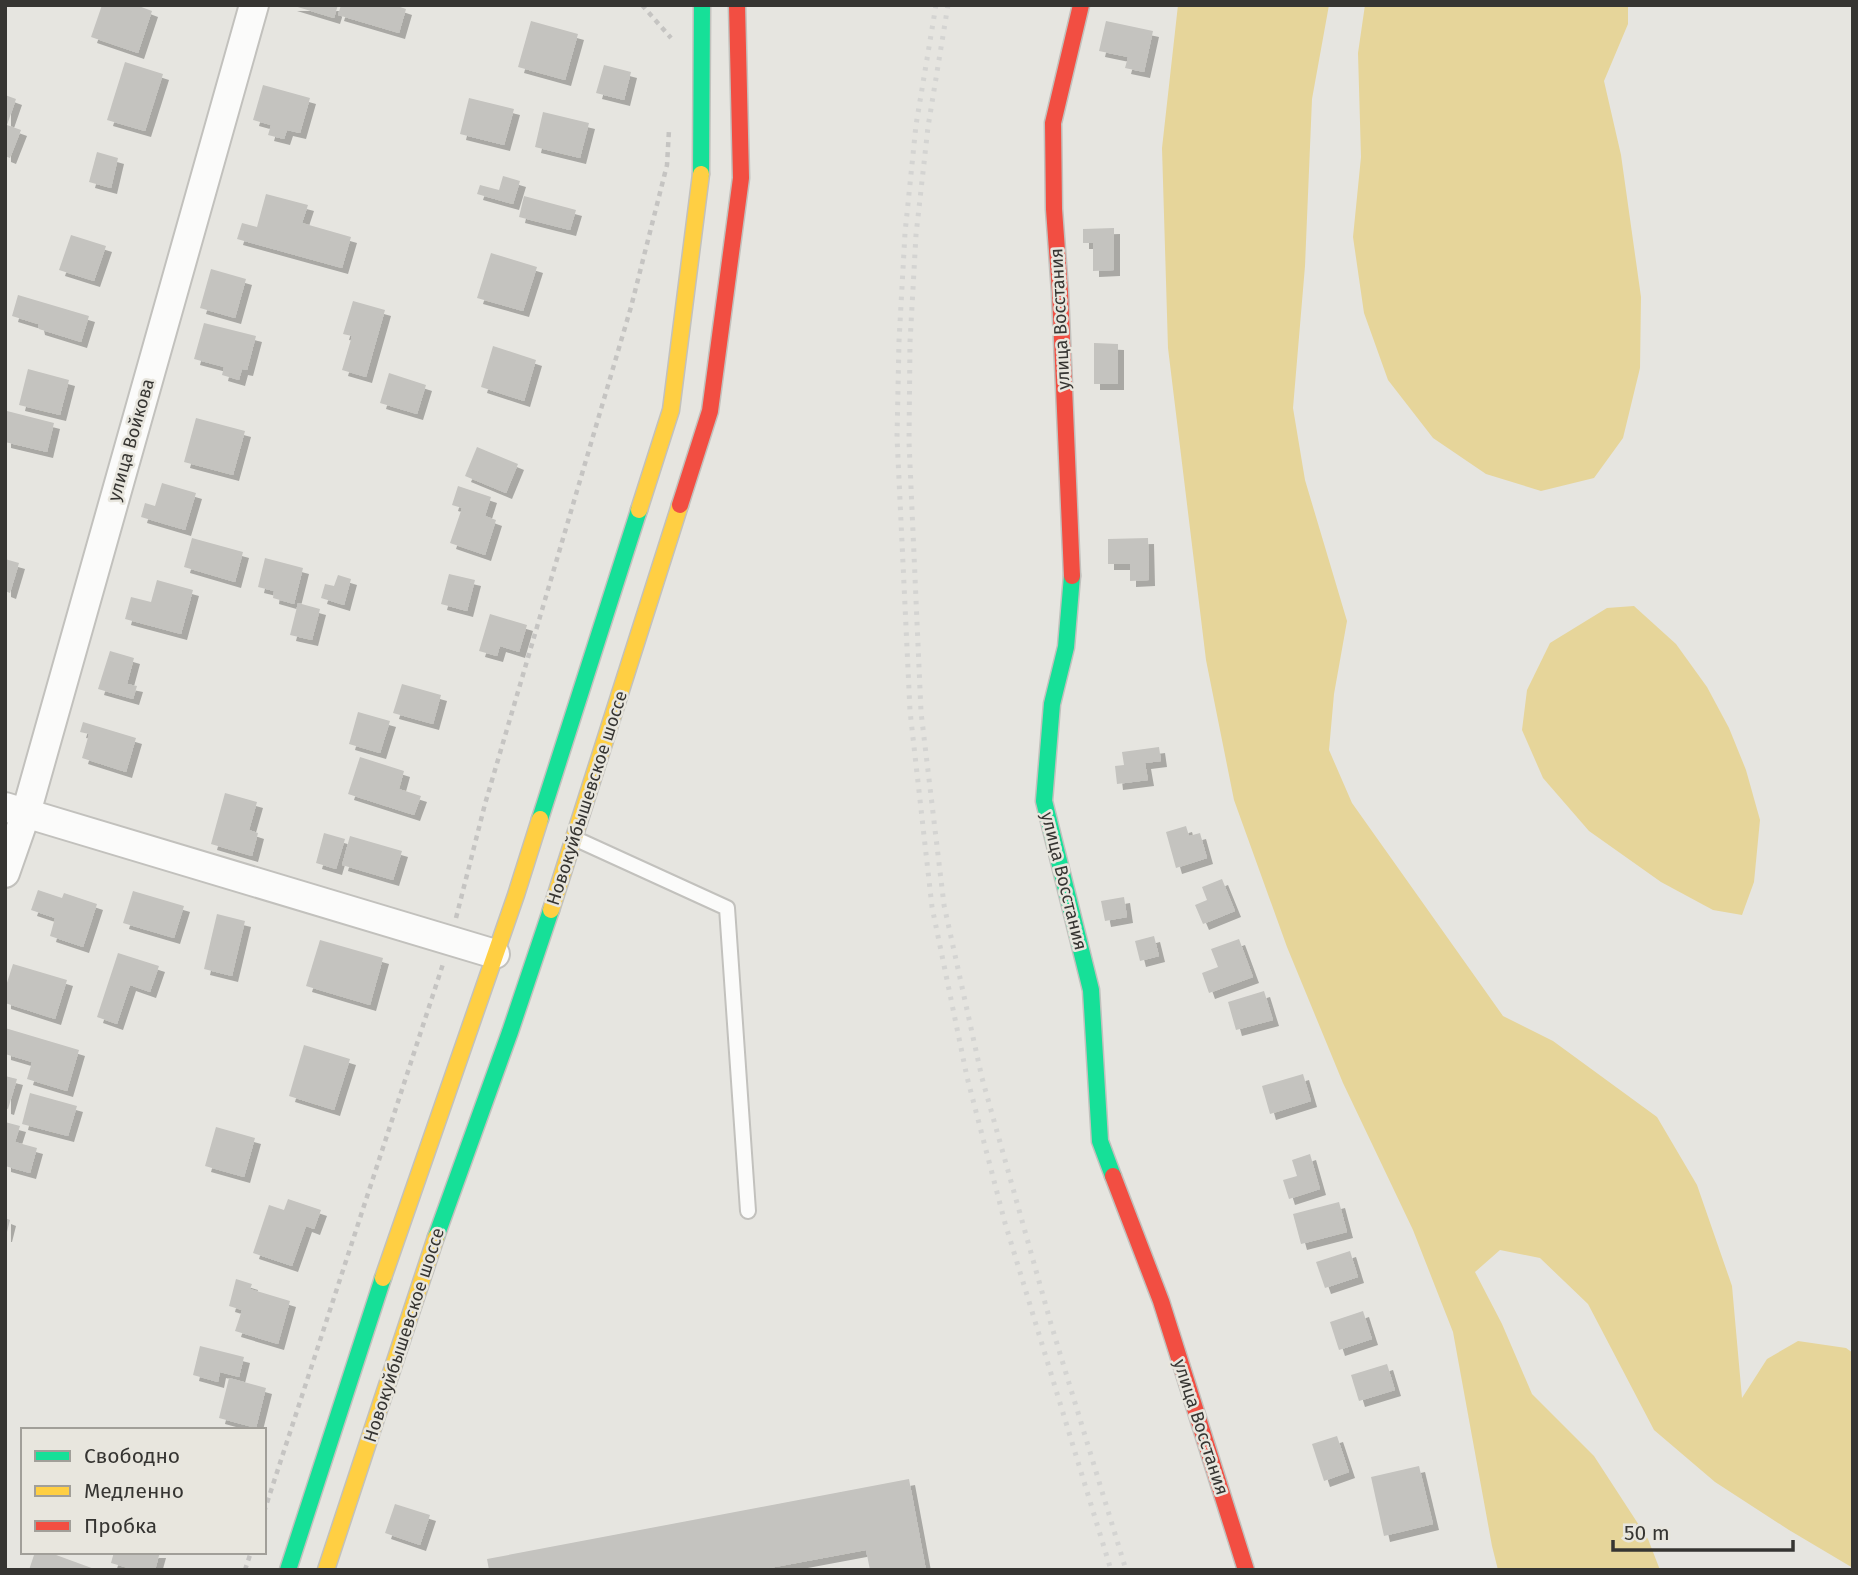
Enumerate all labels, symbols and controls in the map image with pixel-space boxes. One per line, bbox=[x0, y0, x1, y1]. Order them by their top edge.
street label: улица Восстания bbox=[1045, 248, 1075, 390]
street label: улица Войкова bbox=[103, 376, 159, 504]
street label: Новокуйбышевское шоссе bbox=[542, 688, 632, 908]
street label: улица Восстания bbox=[1036, 810, 1092, 952]
street label: Новокуйбышевское шоссе bbox=[359, 1225, 449, 1445]
street label: улица Восстания bbox=[1169, 1356, 1233, 1498]
legend bbox=[21, 1428, 266, 1554]
text: Свободно bbox=[84, 1443, 180, 1469]
text: Медленно bbox=[84, 1478, 184, 1504]
scale bar bbox=[1613, 1508, 1793, 1552]
text: Пробка bbox=[84, 1513, 157, 1539]
text: 50 m bbox=[1624, 1520, 1670, 1546]

